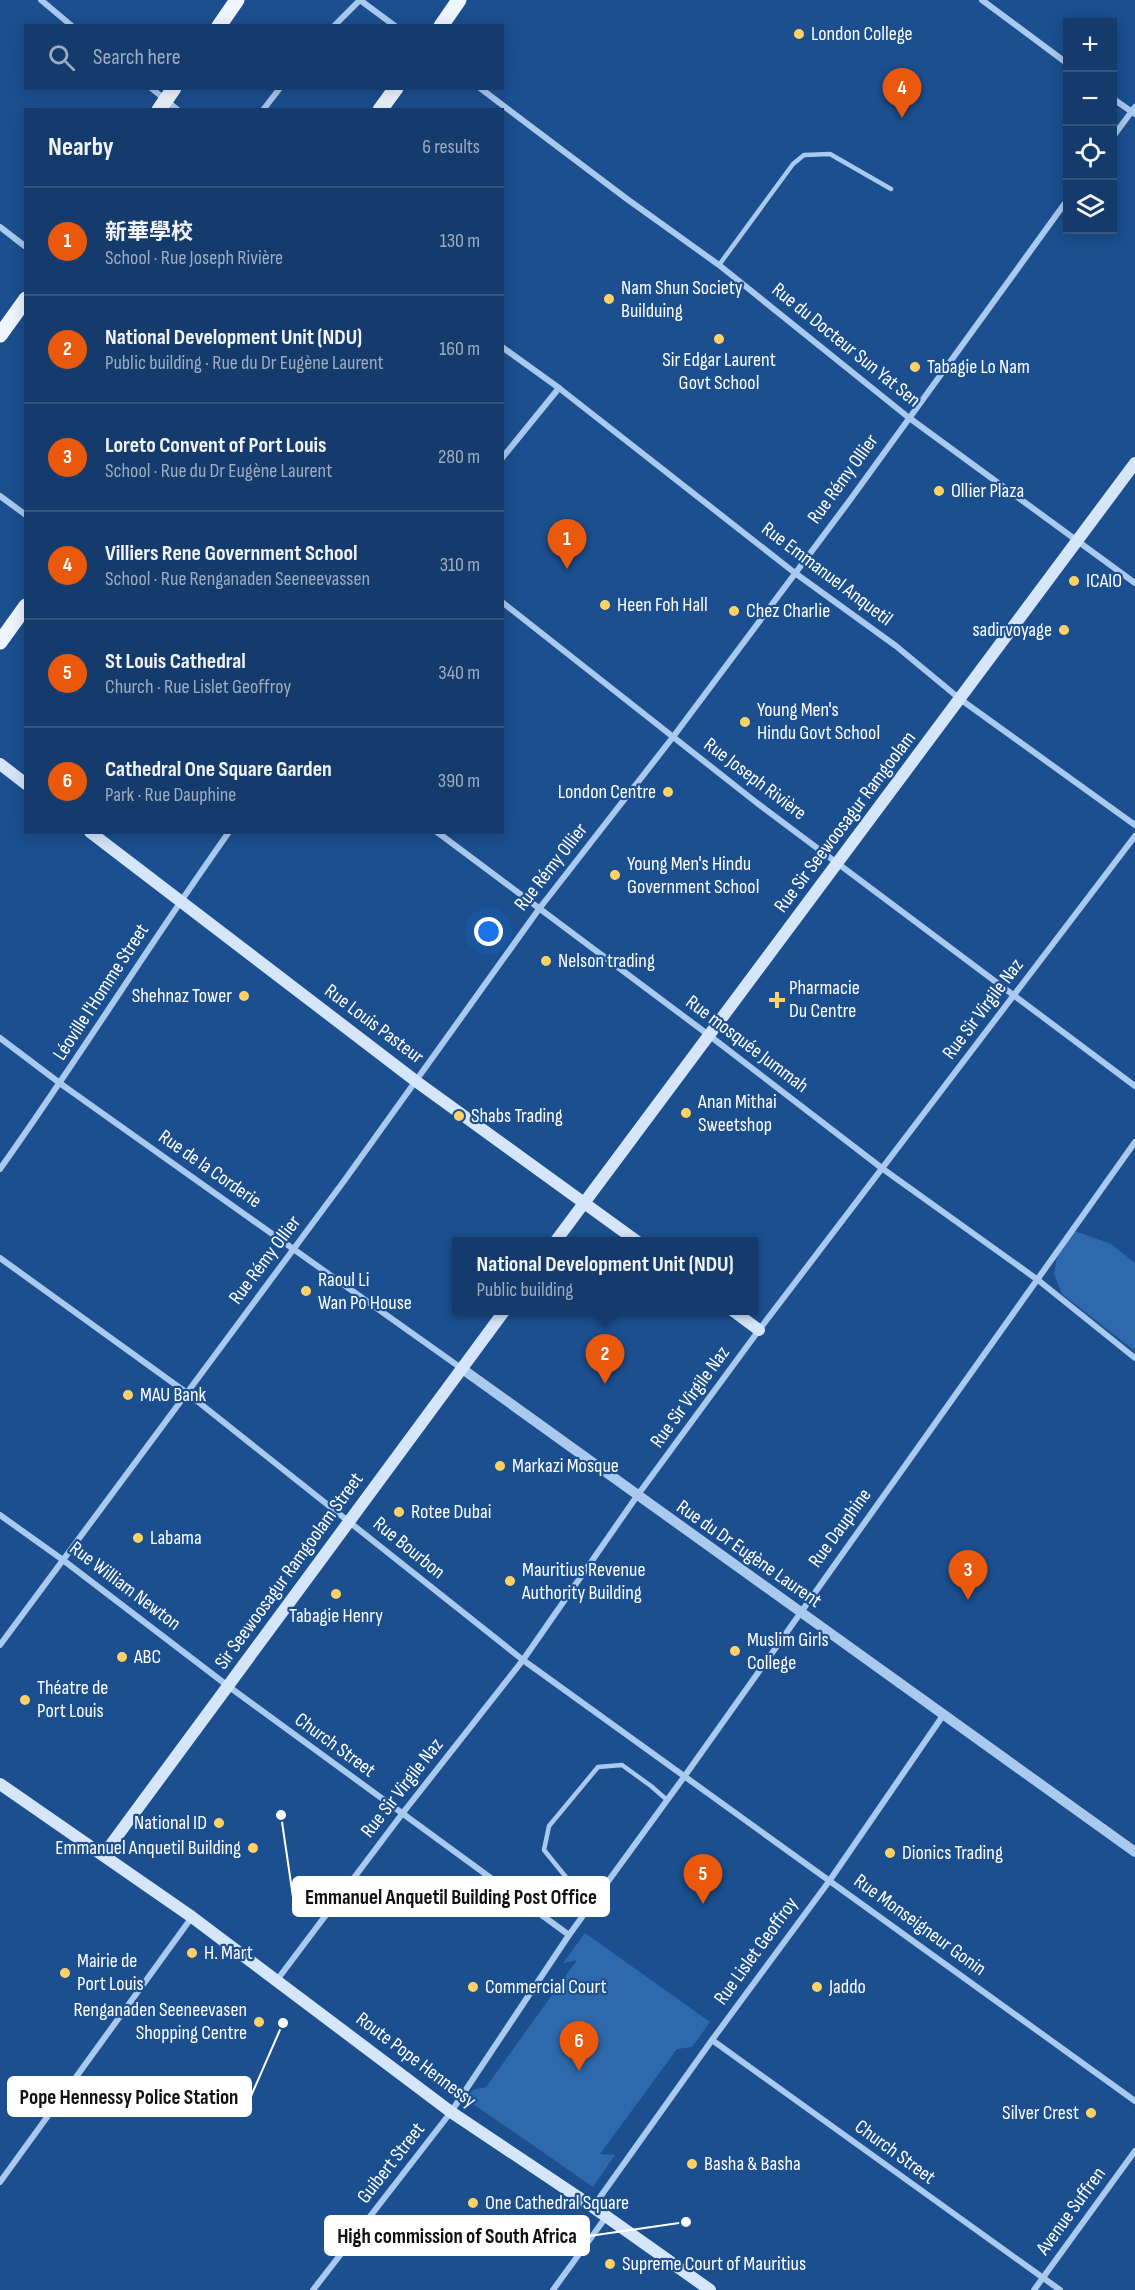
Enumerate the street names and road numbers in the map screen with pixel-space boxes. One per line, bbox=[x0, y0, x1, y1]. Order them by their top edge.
street label: Rue du Docteur Sun Yat Sen bbox=[767, 278, 925, 412]
street label: Rue Rémy Ollier bbox=[803, 429, 884, 528]
street label: Rue Emmanuel Anquetil bbox=[757, 517, 897, 631]
street label: Rue Sir Seewoosagur Ramgoolam bbox=[769, 727, 921, 917]
street label: Rue Joseph Rivière bbox=[699, 733, 811, 825]
street label: Rue Rémy Ollier bbox=[509, 818, 593, 916]
street label: Léoville l'Homme Street bbox=[48, 919, 154, 1065]
street label: Rue Sir Virgile Naz bbox=[937, 954, 1029, 1064]
street label: Rue Louis Pasteur bbox=[320, 979, 428, 1069]
street label: Rue mosquée Jummah bbox=[681, 990, 813, 1098]
street label: Rue de la Corderie bbox=[154, 1125, 266, 1213]
street label: Rue Rémy Ollier bbox=[224, 1211, 306, 1309]
street label: Rue Sir Virgile Naz bbox=[645, 1342, 735, 1452]
street label: Sir Seewoosagur Ramgoolam Street bbox=[210, 1468, 368, 1674]
street label: Rue Dauphine bbox=[803, 1484, 877, 1572]
street label: Rue du Dr Eugène Laurent bbox=[672, 1495, 826, 1613]
street label: Rue Bourbon bbox=[368, 1512, 450, 1584]
street label: Rue William Newton bbox=[65, 1536, 185, 1636]
street label: Church Street bbox=[290, 1708, 380, 1782]
street label: Rue Sir Virgile Naz bbox=[356, 1733, 448, 1843]
street label: Rue Monseigneur Gonin bbox=[849, 1869, 991, 1981]
street label: Rue Lislet Geoffroy bbox=[709, 1892, 803, 2009]
street label: Route Pope Hennessy bbox=[351, 2007, 481, 2113]
street label: Church Street bbox=[850, 2115, 940, 2189]
street label: Guibert Street bbox=[352, 2118, 430, 2208]
street label: Avenue Suffren bbox=[1031, 2162, 1111, 2260]

